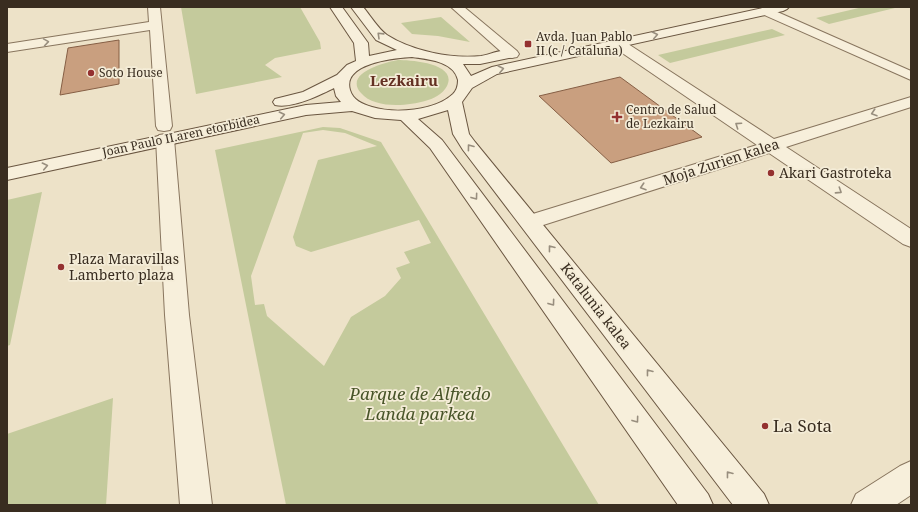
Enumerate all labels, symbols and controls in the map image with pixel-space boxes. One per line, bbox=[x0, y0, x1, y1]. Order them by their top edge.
place label: Avda. Juan Pablo II (c / Cataluña) bbox=[536, 28, 633, 59]
one-way arrow bbox=[377, 32, 385, 40]
one-way arrow bbox=[652, 32, 659, 40]
one-way arrow bbox=[42, 38, 49, 47]
marker: Avda. Juan Pablo II (c / Cataluña) bbox=[523, 39, 533, 49]
place label: Soto House bbox=[99, 64, 163, 81]
one-way arrow bbox=[498, 65, 504, 73]
marker: Soto House bbox=[86, 68, 96, 78]
district label: Lezkairu bbox=[370, 70, 438, 90]
place label: Centro de Salud de Lezkairu bbox=[626, 101, 717, 132]
one-way arrow bbox=[871, 109, 878, 117]
street label: Joan Paulo II.aren etorbidea bbox=[100, 110, 261, 161]
one-way arrow bbox=[279, 111, 285, 120]
marker: Centro de Salud de Lezkairu bbox=[611, 111, 623, 123]
one-way arrow bbox=[736, 122, 743, 129]
street label: Moja Zurien kalea bbox=[660, 134, 781, 189]
one-way arrow bbox=[468, 144, 475, 151]
one-way arrow bbox=[42, 162, 48, 170]
place label: Akari Gastroteka bbox=[779, 163, 892, 182]
marker: Akari Gastroteka bbox=[766, 168, 776, 178]
one-way arrow bbox=[640, 182, 647, 191]
one-way arrow bbox=[834, 186, 841, 193]
one-way arrow bbox=[471, 193, 478, 200]
one-way arrow bbox=[548, 246, 555, 253]
place label: Plaza Maravillas Lamberto plaza bbox=[69, 249, 179, 284]
street label: Katalunia kalea bbox=[557, 259, 636, 353]
marker: Plaza Maravillas Lamberto plaza bbox=[56, 262, 66, 272]
one-way arrow bbox=[547, 299, 554, 306]
one-way arrow bbox=[646, 370, 653, 377]
park label: Parque de Alfredo Landa parkea bbox=[348, 382, 491, 425]
place label: La Sota bbox=[773, 414, 832, 437]
one-way arrow bbox=[631, 415, 638, 422]
marker: La Sota bbox=[760, 421, 770, 431]
one-way arrow bbox=[727, 472, 734, 479]

